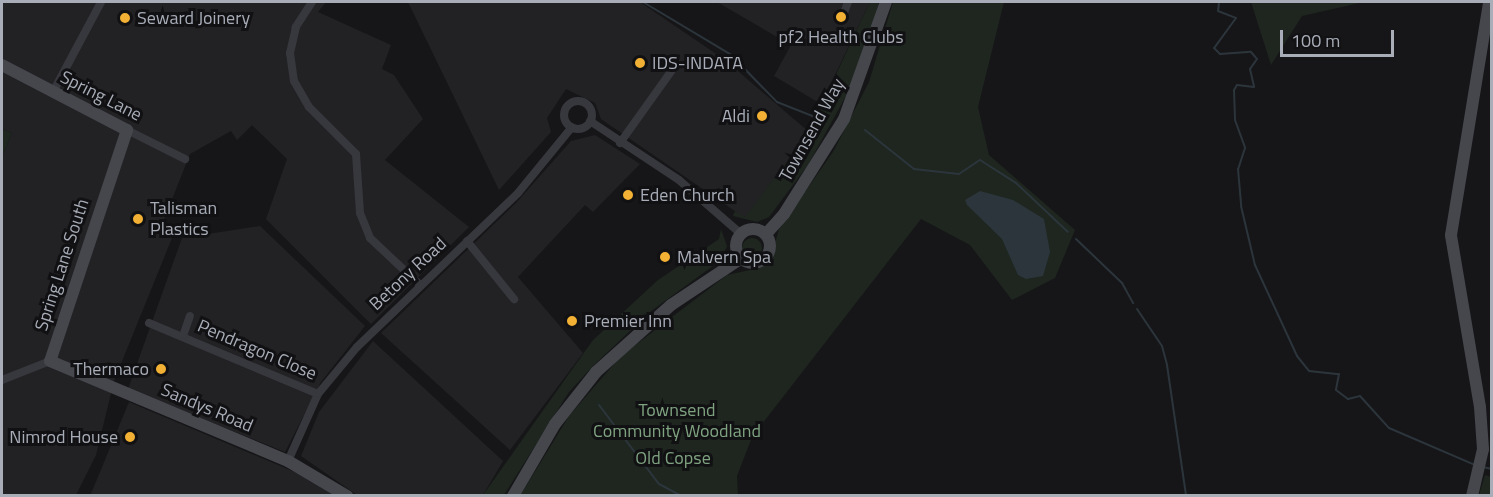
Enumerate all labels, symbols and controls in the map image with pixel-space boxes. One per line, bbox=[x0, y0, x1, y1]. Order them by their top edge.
place label: Seward Joinery bbox=[137, 7, 250, 29]
marker: pf2 Health Clubs bbox=[834, 10, 848, 24]
marker: Seward Joinery bbox=[118, 11, 132, 25]
scale bar bbox=[1283, 18, 1397, 56]
place label: pf2 Health Clubs bbox=[778, 26, 904, 48]
text: 100 m bbox=[1291, 27, 1340, 54]
place label: IDS-INDATA bbox=[652, 52, 743, 74]
marker: IDS-INDATA bbox=[633, 56, 647, 70]
street label: Spring Lane bbox=[57, 66, 145, 126]
street label: Townsend Way bbox=[775, 75, 849, 185]
place label: Aldi bbox=[722, 105, 750, 127]
marker: Aldi bbox=[755, 109, 769, 123]
place label: Eden Church bbox=[640, 184, 735, 206]
marker: Eden Church bbox=[621, 188, 635, 202]
street label: Spring Lane South bbox=[30, 196, 94, 334]
place label: Talisman Plastics bbox=[150, 198, 217, 240]
marker: Talisman Plastics bbox=[131, 212, 145, 226]
street label: Betony Road bbox=[365, 233, 451, 315]
place label: Malvern Spa bbox=[677, 246, 771, 268]
marker: Malvern Spa bbox=[658, 250, 672, 264]
place label: Premier Inn bbox=[584, 310, 672, 332]
marker: Premier Inn bbox=[565, 314, 579, 328]
street label: Pendragon Close bbox=[194, 315, 320, 385]
place label: Thermaco bbox=[73, 358, 149, 380]
marker: Thermaco bbox=[154, 362, 168, 376]
street label: Sandys Road bbox=[158, 379, 256, 437]
park label: Townsend Community Woodland bbox=[593, 400, 761, 442]
place label: Nimrod House bbox=[9, 426, 118, 448]
marker: Nimrod House bbox=[123, 430, 137, 444]
park label: Old Copse bbox=[635, 447, 711, 469]

